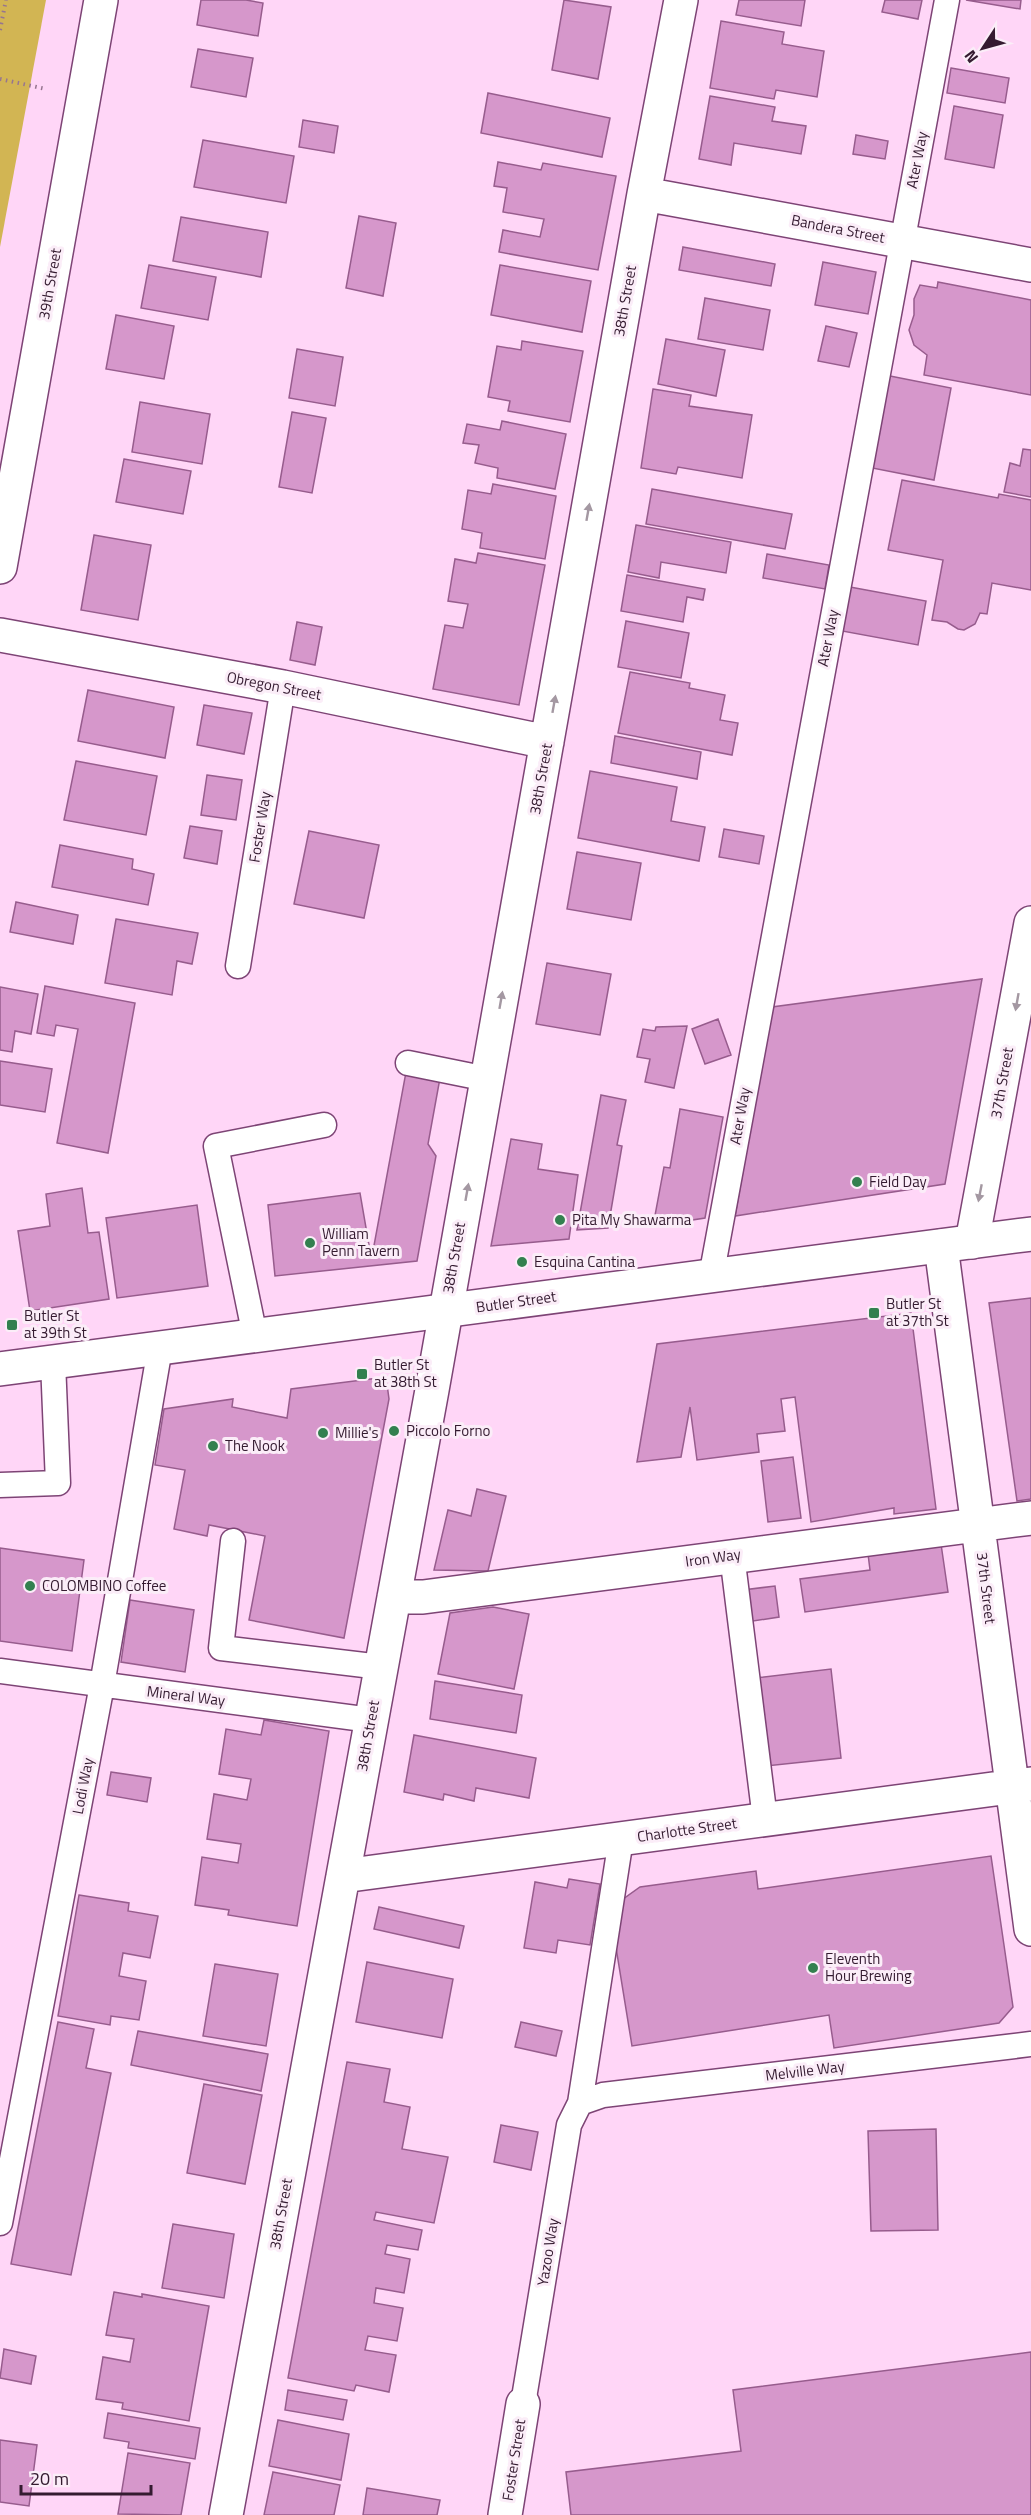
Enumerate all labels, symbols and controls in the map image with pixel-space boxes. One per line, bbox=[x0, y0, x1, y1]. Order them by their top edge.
north arrow bbox=[953, 18, 1013, 78]
text: N bbox=[958, 45, 984, 68]
street label: Ater Way bbox=[900, 129, 933, 190]
street label: Bandera Street bbox=[789, 208, 888, 249]
street label: 39th Street bbox=[32, 246, 67, 321]
street label: 38th Street bbox=[607, 263, 642, 338]
one-way arrow bbox=[584, 503, 593, 522]
street label: Ater Way bbox=[811, 607, 844, 668]
street label: Obregon Street bbox=[225, 665, 324, 706]
one-way arrow bbox=[550, 695, 559, 714]
street label: 38th Street bbox=[523, 741, 558, 816]
street label: Foster Way bbox=[243, 790, 276, 864]
one-way arrow bbox=[497, 990, 506, 1009]
one-way arrow bbox=[1012, 992, 1021, 1011]
street label: 37th Street bbox=[984, 1045, 1019, 1120]
street label: Ater Way bbox=[723, 1085, 756, 1146]
place label: Field Day bbox=[869, 1170, 927, 1193]
marker: Field Day bbox=[850, 1175, 864, 1189]
one-way arrow bbox=[462, 1182, 471, 1201]
one-way arrow bbox=[975, 1184, 985, 1202]
place label: Pita My Shawarma bbox=[572, 1208, 692, 1231]
marker: Pita My Shawarma bbox=[553, 1213, 567, 1227]
street label: 38th Street bbox=[436, 1220, 471, 1295]
place label: William Penn Tavern bbox=[322, 1222, 400, 1262]
marker: William Penn Tavern bbox=[303, 1236, 317, 1250]
place label: Esquina Cantina bbox=[534, 1250, 636, 1273]
marker: Esquina Cantina bbox=[515, 1255, 529, 1269]
street label: Butler Street bbox=[474, 1284, 558, 1319]
place label: Butler St at 37th St bbox=[886, 1292, 949, 1332]
place label: Butler St at 39th St bbox=[24, 1304, 87, 1344]
marker: Butler St at 37th St bbox=[867, 1306, 881, 1320]
marker: Butler St at 39th St bbox=[5, 1318, 19, 1332]
place label: Butler St at 38th St bbox=[374, 1353, 437, 1393]
marker: Butler St at 38th St bbox=[355, 1367, 369, 1381]
place label: Piccolo Forno bbox=[406, 1419, 490, 1442]
place label: Millie's bbox=[335, 1421, 379, 1444]
marker: Piccolo Forno bbox=[387, 1424, 401, 1438]
marker: Millie's bbox=[316, 1426, 330, 1440]
place label: The Nook bbox=[225, 1434, 285, 1457]
marker: The Nook bbox=[206, 1439, 220, 1453]
street label: Iron Way bbox=[684, 1542, 742, 1573]
street label: 37th Street bbox=[971, 1551, 1002, 1626]
place label: COLOMBINO Coffee bbox=[42, 1574, 166, 1597]
marker: COLOMBINO Coffee bbox=[23, 1579, 37, 1593]
street label: Mineral Way bbox=[146, 1679, 227, 1712]
street label: 38th Street bbox=[350, 1698, 385, 1773]
street label: Lodi Way bbox=[66, 1756, 99, 1816]
street label: Charlotte Street bbox=[636, 1811, 739, 1848]
place label: Eleventh Hour Brewing bbox=[825, 1947, 912, 1987]
marker: Eleventh Hour Brewing bbox=[806, 1961, 820, 1975]
street label: Melville Way bbox=[764, 2054, 846, 2087]
street label: 38th Street bbox=[263, 2176, 298, 2251]
street label: Yazoo Way bbox=[531, 2216, 564, 2287]
street label: Foster Street bbox=[496, 2417, 531, 2502]
scale bar bbox=[21, 2458, 152, 2496]
text: 20 m bbox=[30, 2465, 69, 2492]

